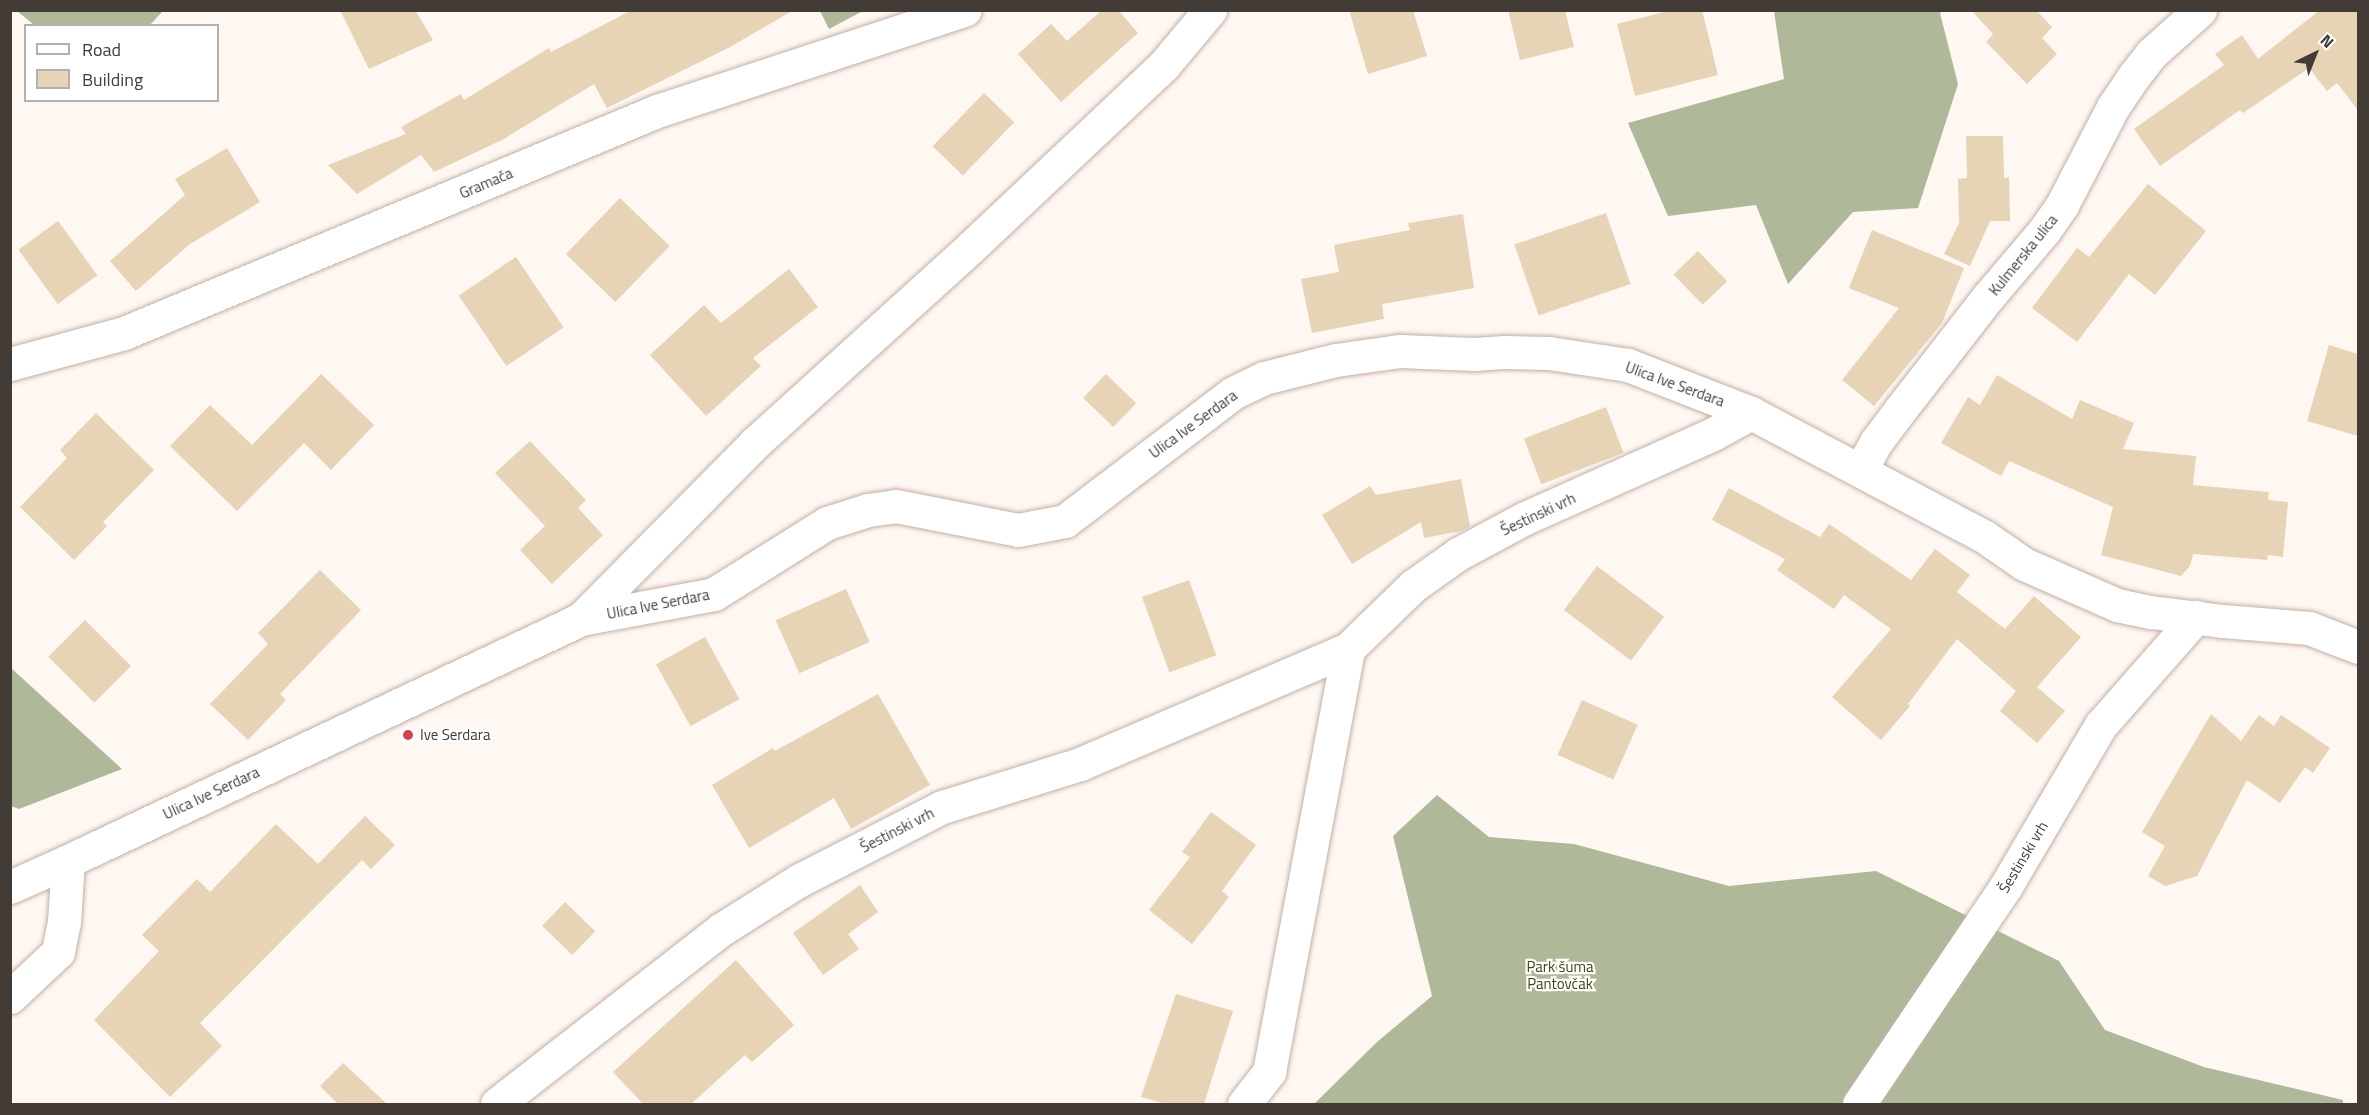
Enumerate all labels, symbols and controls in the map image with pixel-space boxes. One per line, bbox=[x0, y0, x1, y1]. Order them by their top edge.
legend bbox=[24, 24, 219, 102]
north arrow bbox=[2285, 24, 2345, 84]
text: N bbox=[2315, 28, 2340, 53]
text: Road bbox=[82, 36, 121, 63]
text: Building bbox=[82, 66, 143, 93]
street label: Gramača bbox=[457, 164, 515, 202]
street label: Kulmerska ulica bbox=[1985, 211, 2061, 299]
street label: Ulica Ive Serdara bbox=[1623, 358, 1727, 410]
street label: Ulica Ive Serdara bbox=[1146, 386, 1240, 462]
street label: Šestinski vrh bbox=[1498, 489, 1578, 539]
street label: Ulica Ive Serdara bbox=[605, 585, 711, 623]
place label: Ive Serdara bbox=[420, 726, 490, 744]
marker: Ive Serdara bbox=[401, 728, 415, 742]
street label: Ulica Ive Serdara bbox=[160, 763, 262, 823]
street label: Šestinski vrh bbox=[857, 804, 937, 856]
street label: Šestinski vrh bbox=[1995, 818, 2051, 896]
park label: Park šuma Pantovčak bbox=[1526, 957, 1594, 992]

